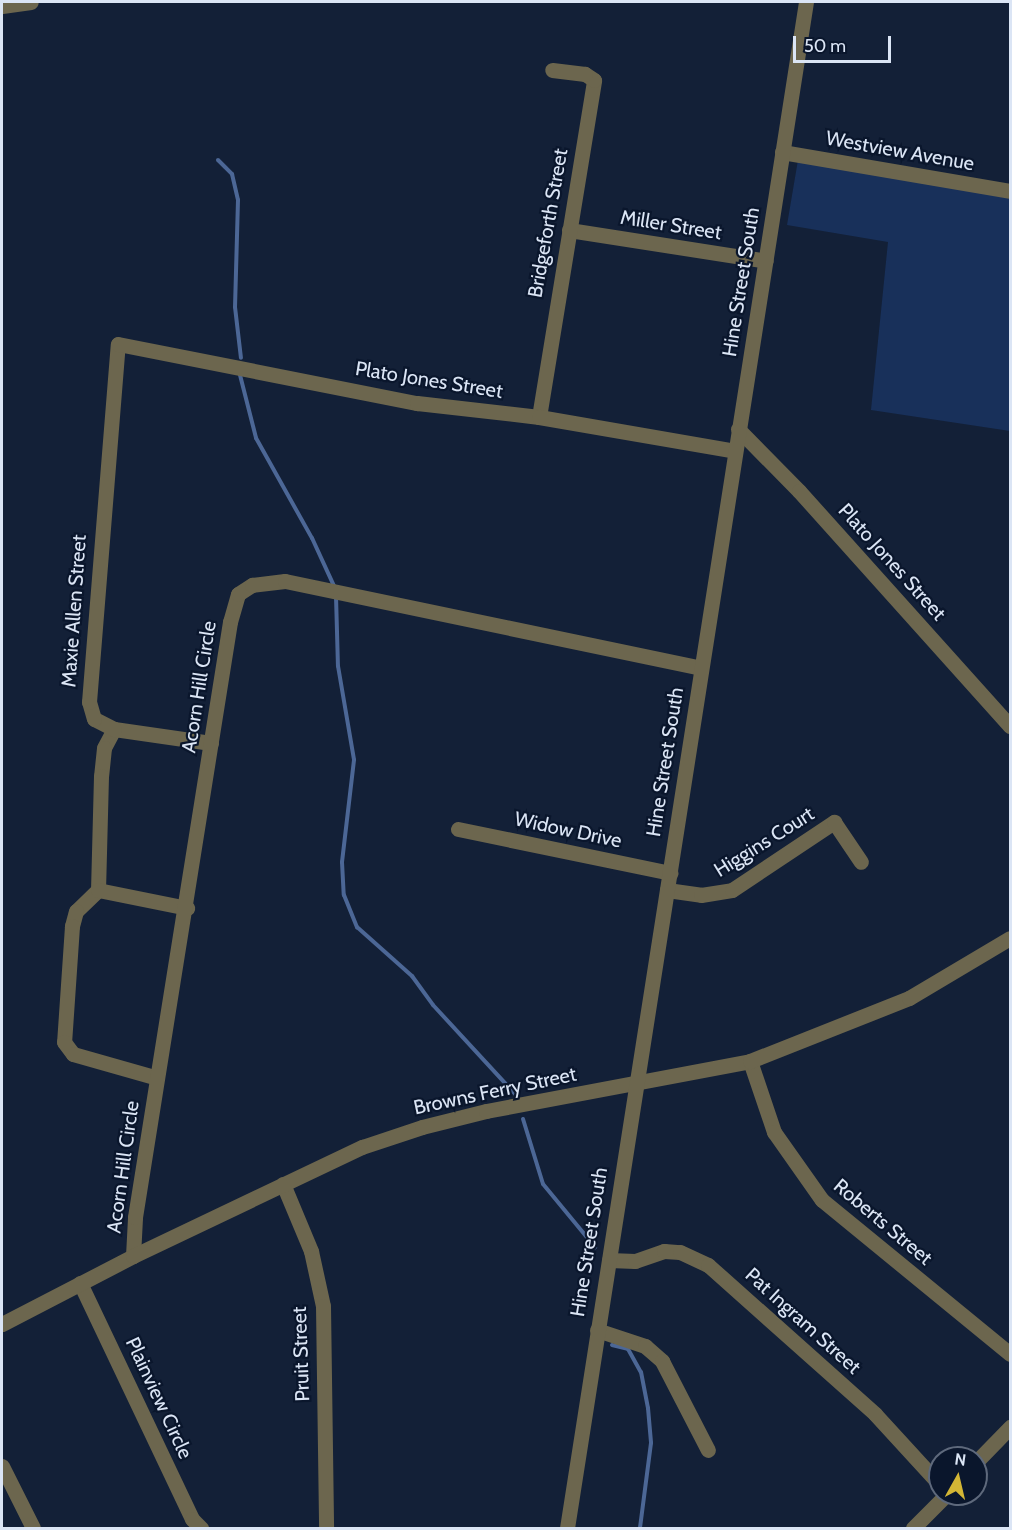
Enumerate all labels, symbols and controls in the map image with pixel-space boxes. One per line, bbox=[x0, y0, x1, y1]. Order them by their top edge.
scale bar bbox=[796, 24, 894, 62]
text: 50 m bbox=[804, 35, 846, 57]
street label: Westview Avenue bbox=[824, 126, 976, 176]
street label: Bridgeforth Street bbox=[523, 147, 573, 299]
street label: Miller Street bbox=[619, 205, 723, 245]
street label: Hine Street South bbox=[717, 206, 765, 358]
street label: Plato Jones Street bbox=[354, 356, 504, 404]
street label: Plato Jones Street bbox=[833, 499, 951, 625]
street label: Maxie Allen Street bbox=[57, 534, 91, 688]
street label: Acorn Hill Circle bbox=[177, 619, 221, 755]
street label: Hine Street South bbox=[641, 686, 689, 838]
street label: Higgins Court bbox=[710, 802, 818, 882]
street label: Widow Drive bbox=[512, 807, 624, 853]
street label: Browns Ferry Street bbox=[411, 1062, 579, 1120]
street label: Acorn Hill Circle bbox=[102, 1099, 144, 1235]
street label: Hine Street South bbox=[565, 1166, 613, 1318]
street label: Roberts Street bbox=[829, 1174, 937, 1270]
street label: Pat Ingram Street bbox=[740, 1263, 866, 1379]
street label: Pruit Street bbox=[287, 1306, 315, 1402]
street label: Plainview Circle bbox=[120, 1333, 198, 1463]
north arrow bbox=[928, 1446, 988, 1506]
text: N bbox=[953, 1449, 967, 1470]

